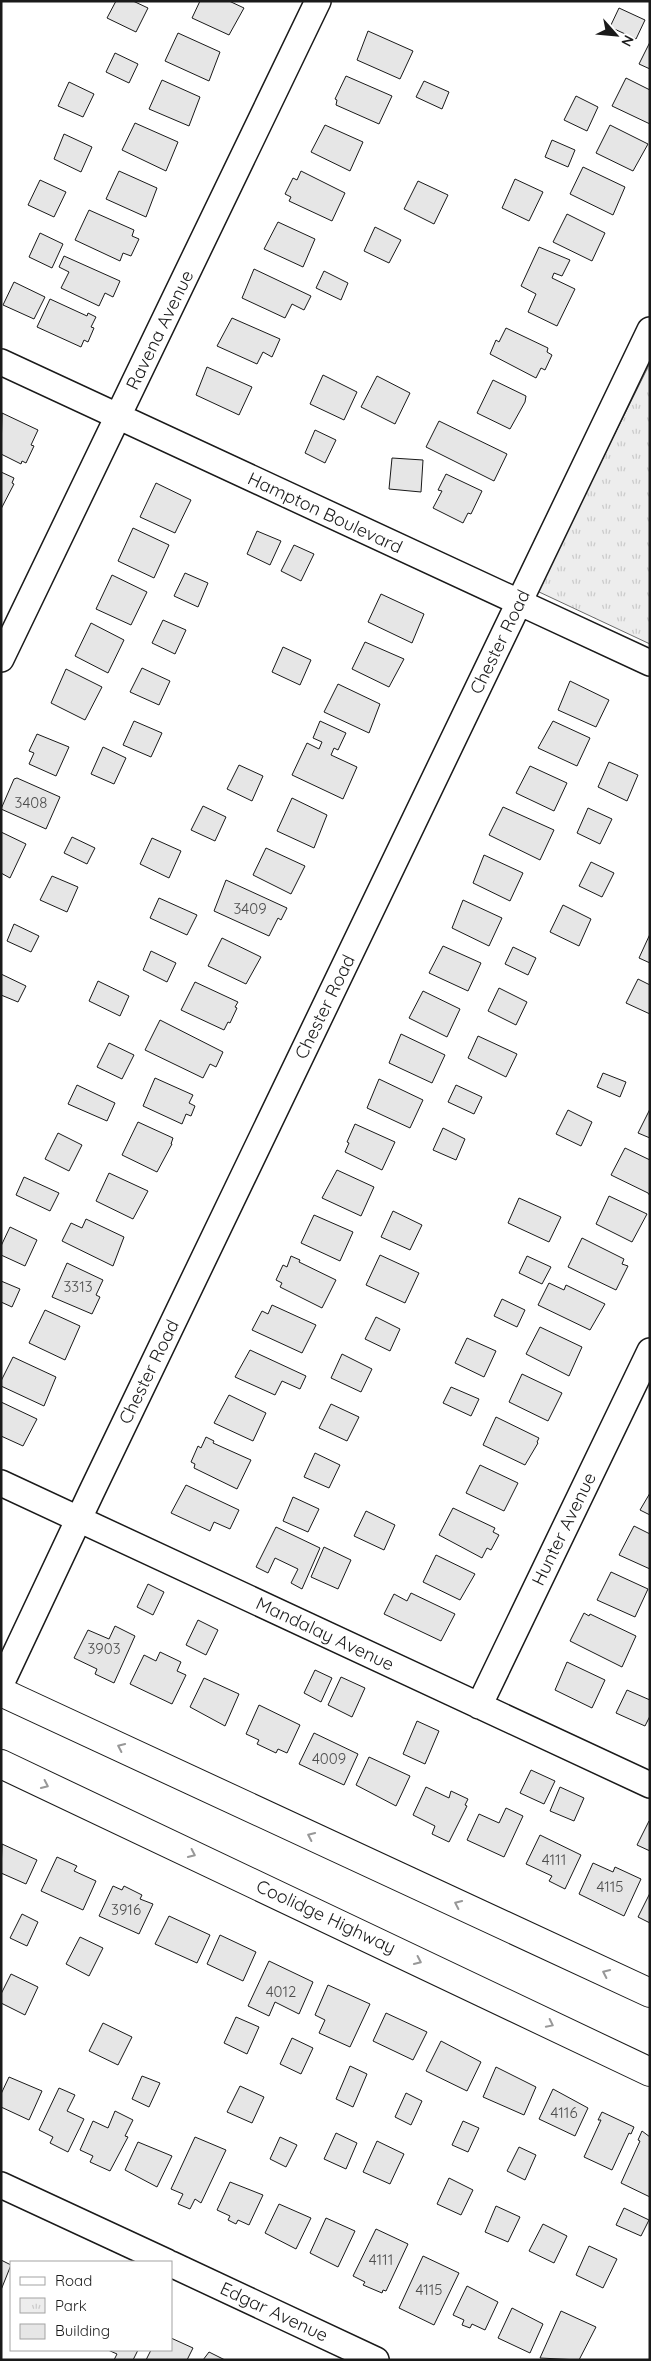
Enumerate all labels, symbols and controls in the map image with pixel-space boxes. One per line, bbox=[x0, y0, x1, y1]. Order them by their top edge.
north arrow bbox=[591, 10, 641, 60]
text: N bbox=[617, 32, 638, 50]
street label: Ravena Avenue bbox=[121, 266, 198, 393]
street label: Hampton Boulevard bbox=[244, 467, 406, 558]
street label: Chester Road bbox=[464, 586, 535, 698]
house number: 3408 bbox=[15, 793, 47, 812]
house number: 3409 bbox=[233, 899, 267, 918]
street label: Chester Road bbox=[289, 951, 360, 1063]
house number: 3313 bbox=[63, 1277, 93, 1296]
street label: Chester Road bbox=[113, 1316, 184, 1428]
street label: Hunter Avenue bbox=[526, 1468, 601, 1589]
street label: Mandalay Avenue bbox=[252, 1591, 398, 1676]
house number: 3903 bbox=[87, 1639, 121, 1658]
one-way arrow bbox=[117, 1743, 126, 1754]
house number: 4009 bbox=[312, 1749, 346, 1768]
one-way arrow bbox=[40, 1778, 49, 1789]
one-way arrow bbox=[307, 1832, 316, 1842]
one-way arrow bbox=[187, 1848, 196, 1858]
house number: 4111 bbox=[542, 1850, 566, 1869]
street label: Coolidge Highway bbox=[253, 1874, 400, 1959]
house number: 4115 bbox=[596, 1877, 624, 1896]
house number: 3916 bbox=[111, 1900, 141, 1919]
one-way arrow bbox=[454, 1900, 463, 1911]
one-way arrow bbox=[413, 1955, 422, 1965]
one-way arrow bbox=[602, 1969, 611, 1979]
house number: 4012 bbox=[266, 1982, 296, 2001]
one-way arrow bbox=[545, 2017, 554, 2028]
house number: 4116 bbox=[551, 2103, 577, 2122]
house number: 4111 bbox=[369, 2250, 393, 2269]
legend bbox=[10, 2261, 172, 2351]
text: Road bbox=[55, 2271, 92, 2290]
street label: Edgar Avenue bbox=[217, 2277, 332, 2347]
house number: 4115 bbox=[415, 2280, 443, 2299]
text: Park bbox=[55, 2296, 87, 2315]
text: Building bbox=[55, 2321, 110, 2340]

